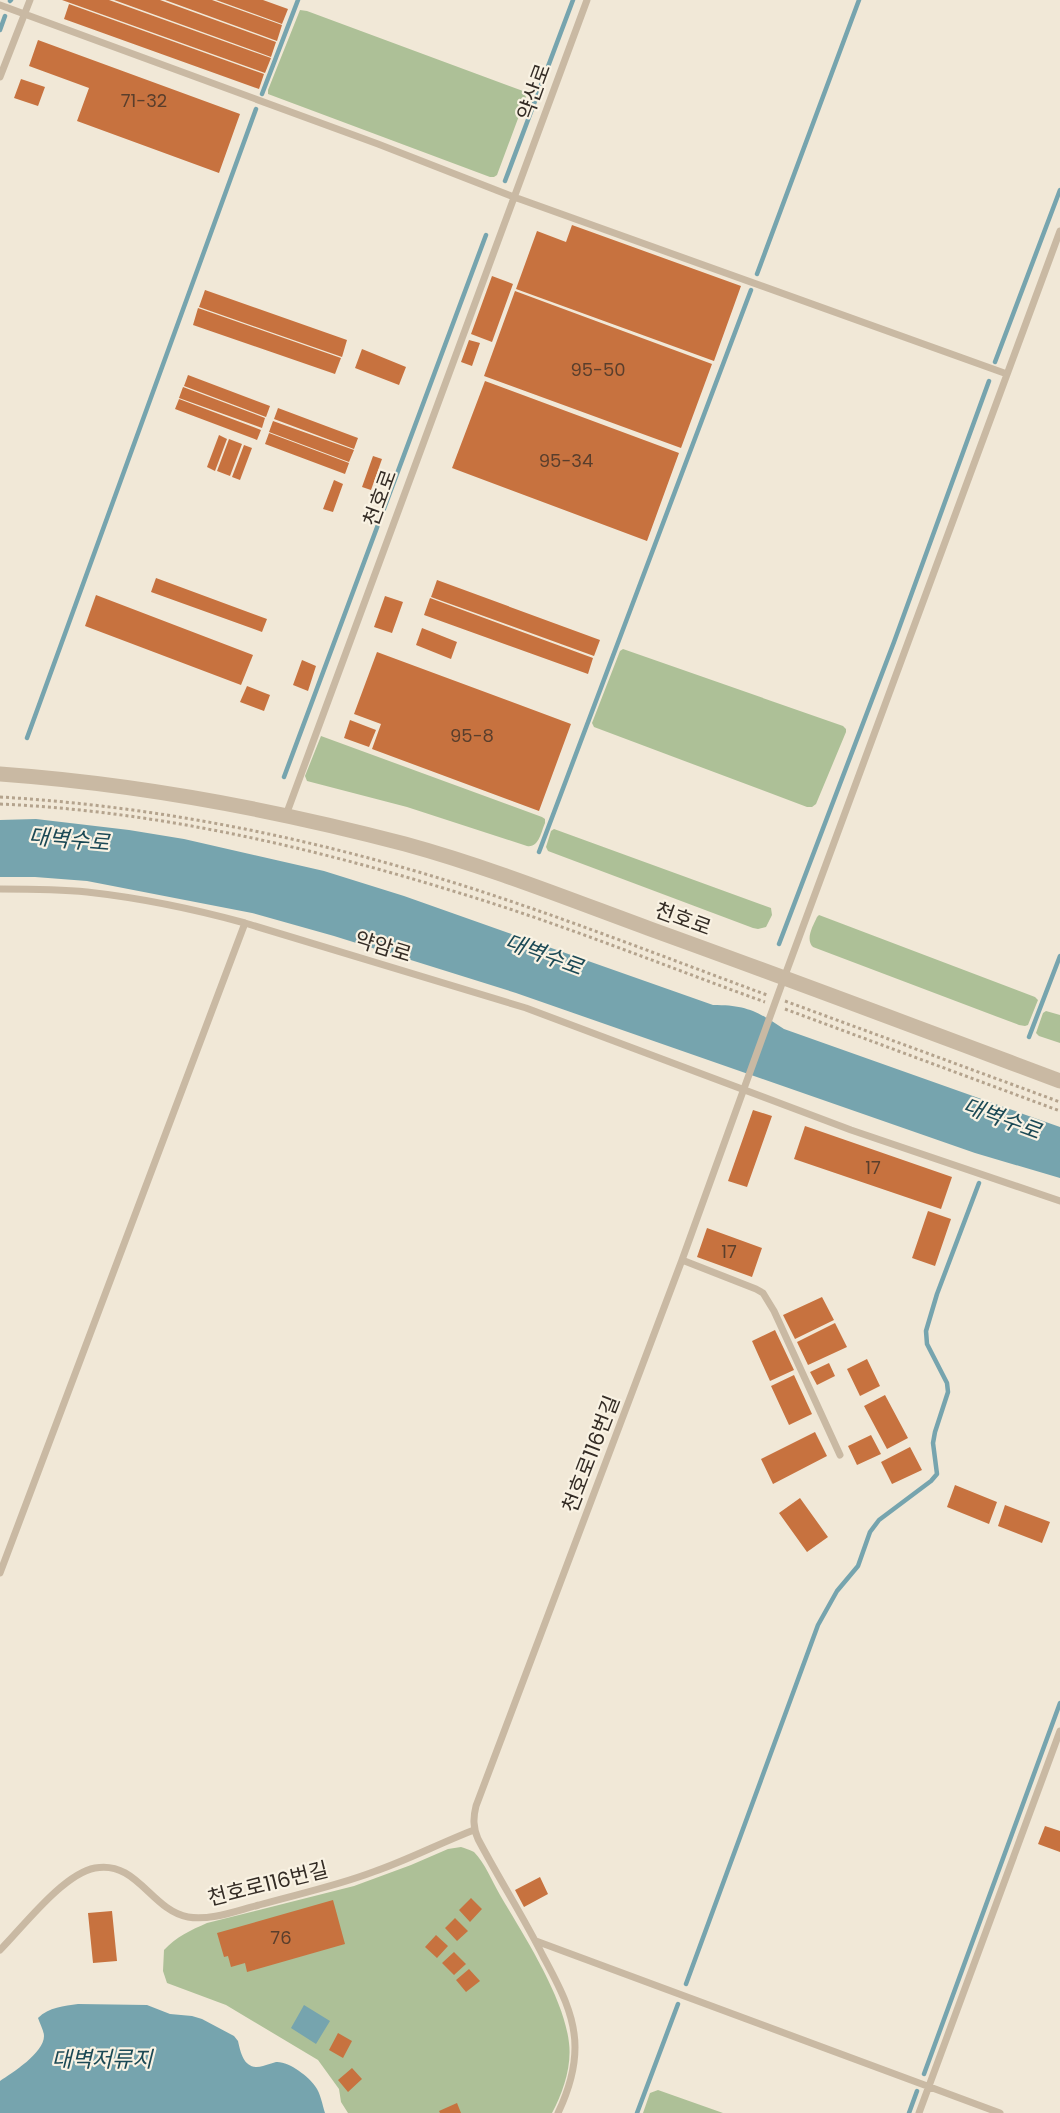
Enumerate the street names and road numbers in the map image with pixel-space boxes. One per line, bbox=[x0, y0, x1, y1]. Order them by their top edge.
street label: 약산로 bbox=[510, 60, 557, 124]
street label: 천호로 bbox=[356, 466, 403, 530]
street label: 천호로 bbox=[651, 895, 715, 942]
street label: 약암로 bbox=[351, 924, 415, 969]
street label: 천호로116번길 bbox=[555, 1391, 626, 1517]
street label: 천호로116번길 bbox=[205, 1855, 331, 1913]

